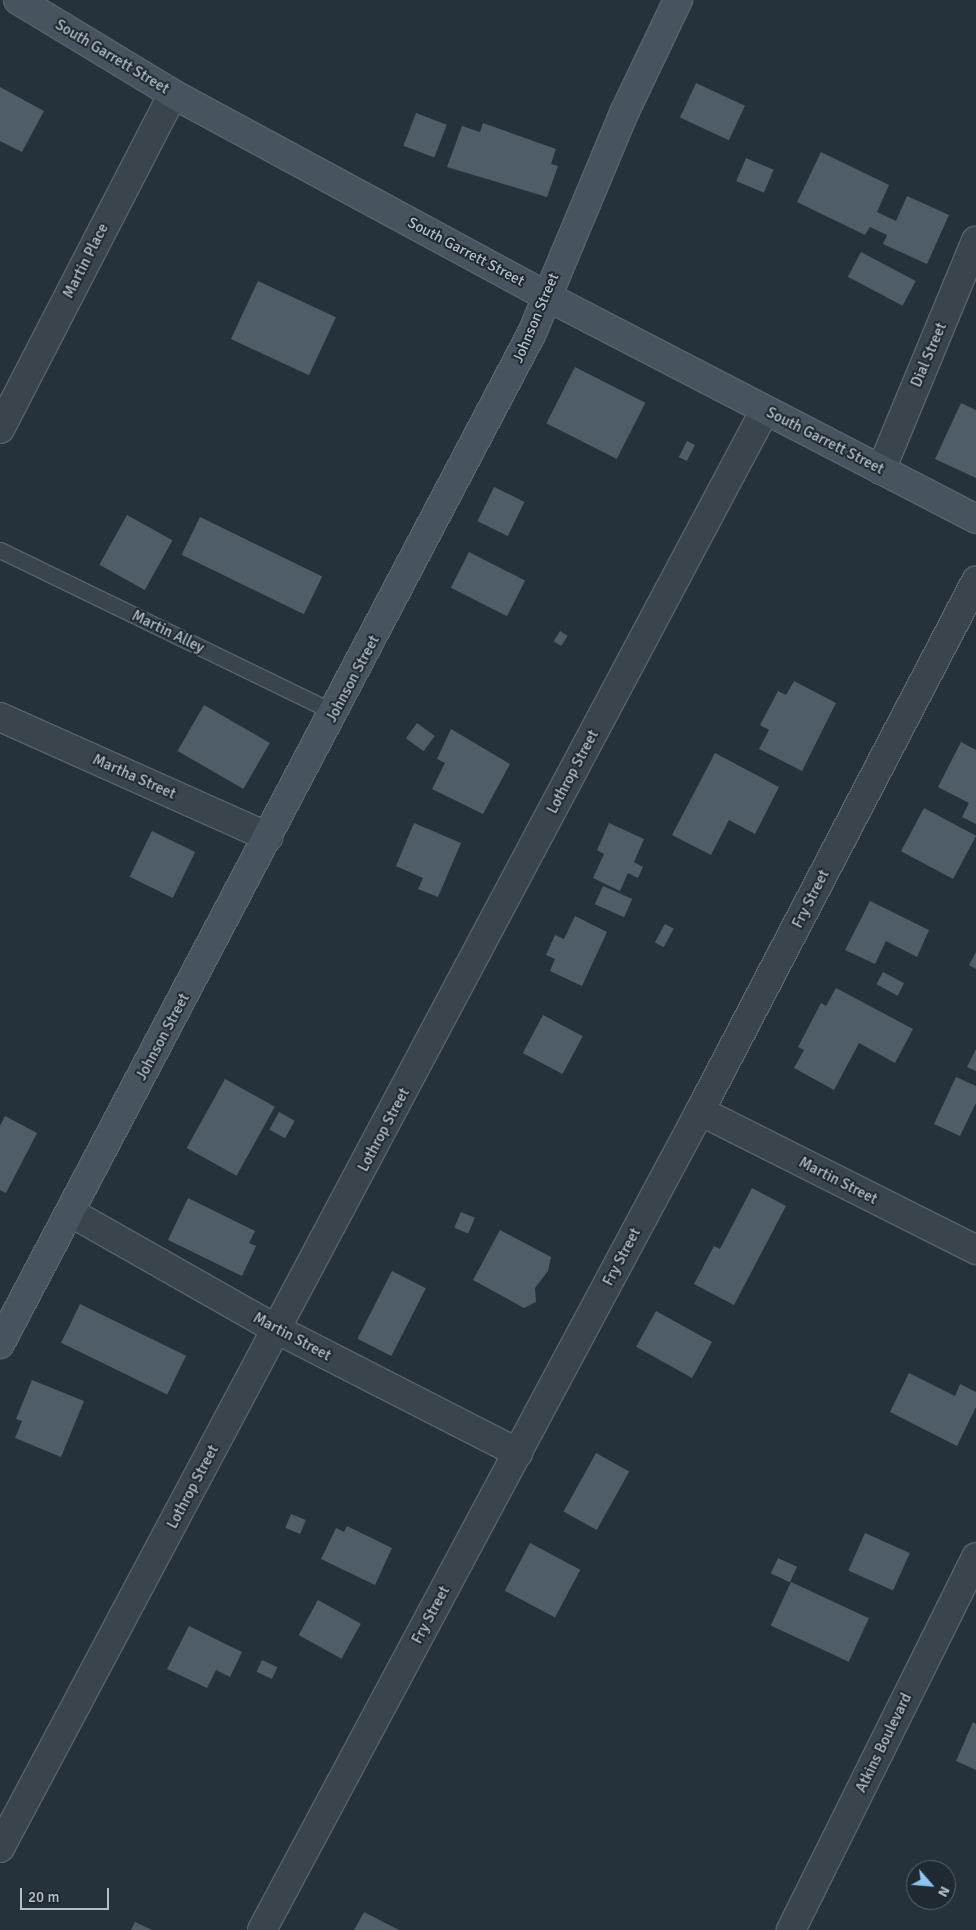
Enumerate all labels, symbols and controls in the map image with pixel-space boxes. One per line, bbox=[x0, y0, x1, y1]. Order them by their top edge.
street label: South Garrett Street bbox=[52, 16, 172, 98]
street label: South Garrett Street bbox=[405, 214, 527, 290]
street label: Martin Place bbox=[59, 221, 113, 301]
street label: Johnson Street bbox=[509, 270, 563, 366]
street label: Dial Street bbox=[907, 320, 951, 390]
street label: South Garrett Street bbox=[763, 404, 887, 478]
street label: Martin Alley bbox=[129, 607, 207, 657]
street label: Johnson Street bbox=[323, 632, 383, 726]
street label: Lothrop Street bbox=[543, 727, 603, 817]
street label: Martha Street bbox=[90, 751, 178, 803]
street label: Fry Street bbox=[789, 867, 833, 931]
street label: Johnson Street bbox=[133, 990, 193, 1084]
street label: Lothrop Street bbox=[354, 1085, 414, 1175]
street label: Martin Street bbox=[796, 1154, 880, 1208]
street label: Fry Street bbox=[599, 1225, 645, 1289]
street label: Martin Street bbox=[250, 1309, 334, 1365]
street label: Lothrop Street bbox=[163, 1442, 223, 1532]
street label: Fry Street bbox=[408, 1583, 454, 1647]
street label: Atkins Boulevard bbox=[852, 1690, 916, 1796]
north arrow bbox=[906, 1860, 956, 1910]
scale bar bbox=[22, 1878, 111, 1910]
text: N bbox=[934, 1883, 954, 1900]
text: 20 m bbox=[28, 1888, 59, 1906]

